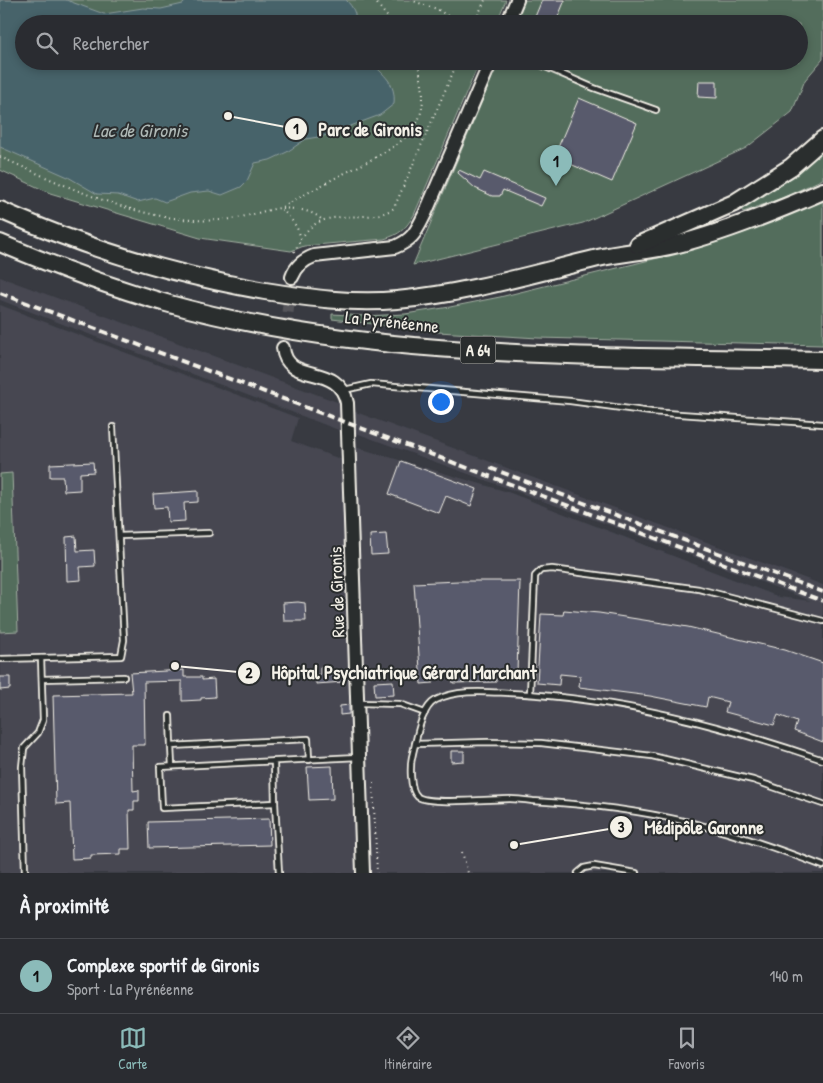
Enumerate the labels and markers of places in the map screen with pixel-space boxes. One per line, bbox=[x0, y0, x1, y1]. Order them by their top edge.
callout: Parc de Gironis bbox=[283, 112, 432, 146]
pin: 1 bbox=[540, 145, 572, 186]
callout: Hôpital Psychiatrique Gérard Marchant bbox=[237, 656, 547, 690]
callout: Médipôle Garonne bbox=[609, 810, 774, 844]

